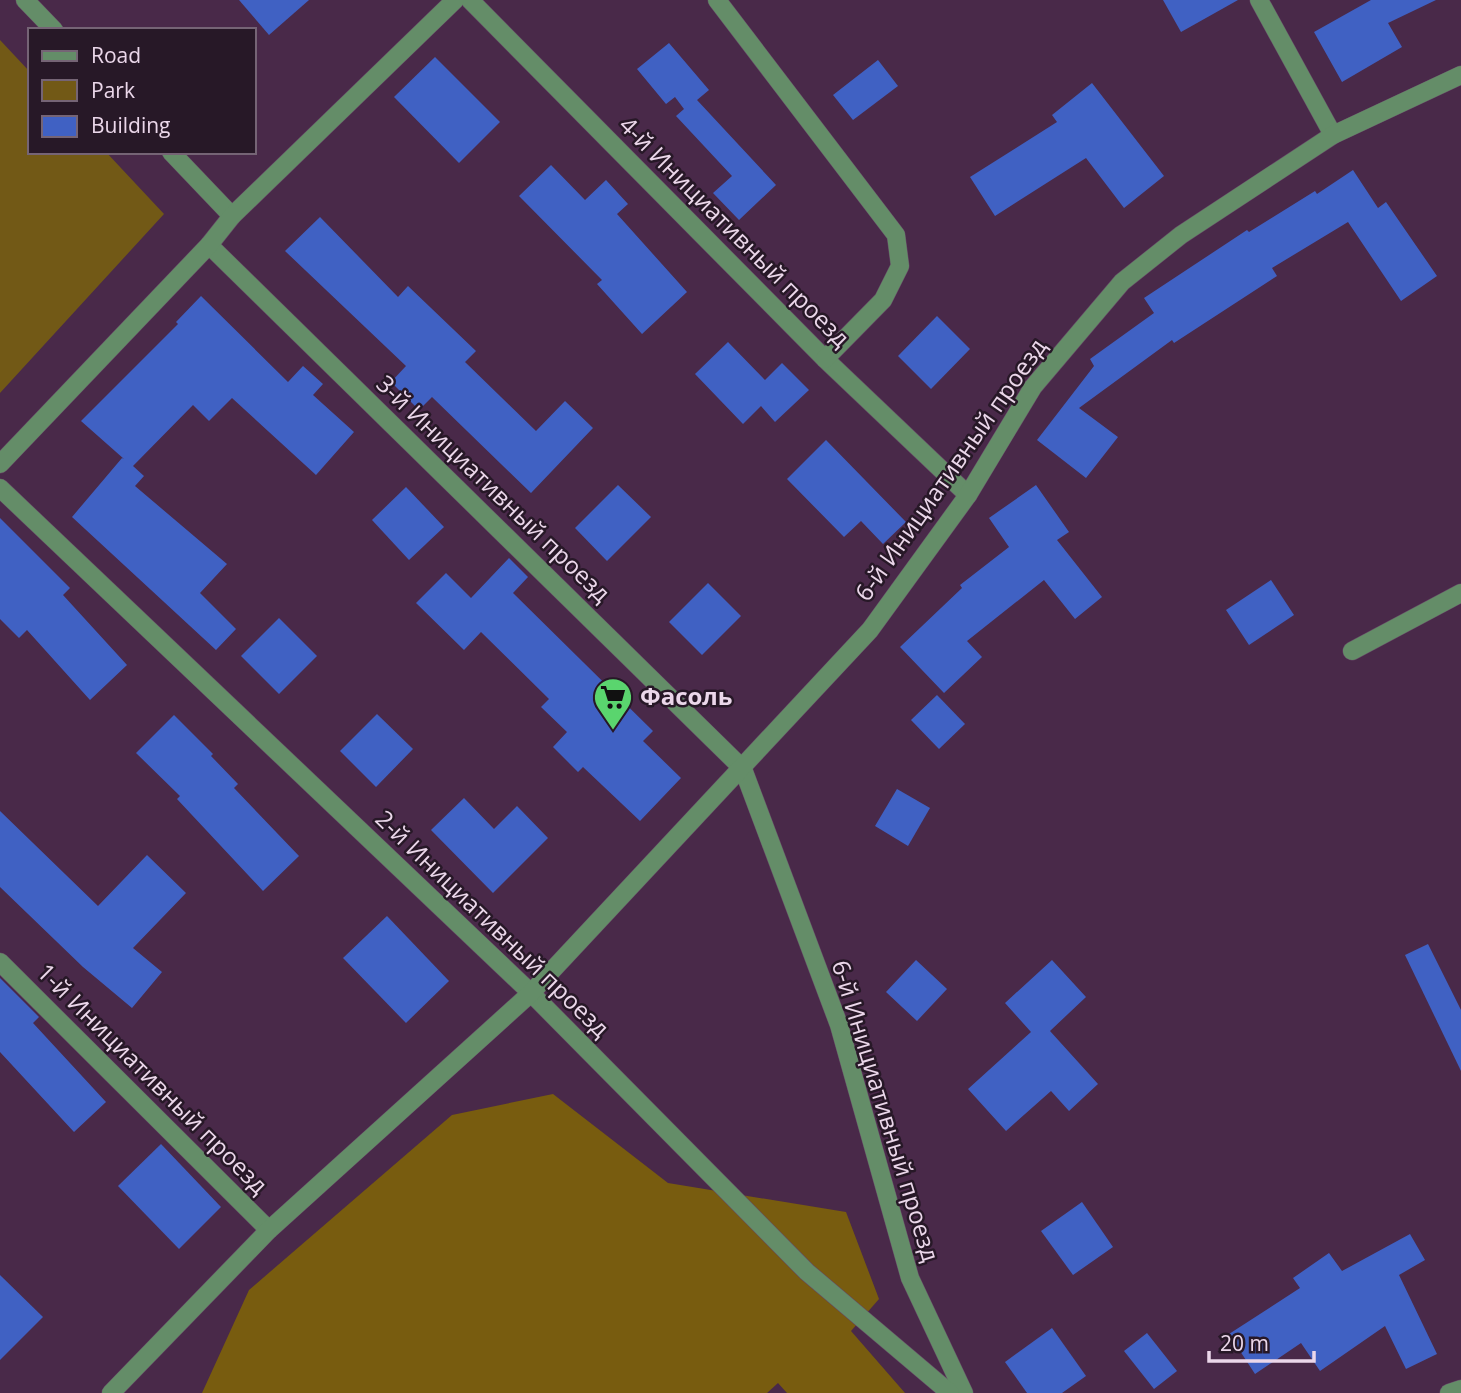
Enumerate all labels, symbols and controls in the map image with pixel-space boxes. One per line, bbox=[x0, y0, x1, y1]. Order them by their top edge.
legend bbox=[28, 28, 256, 154]
text: Road bbox=[91, 41, 141, 69]
text: Park bbox=[91, 76, 135, 104]
street label: 4-й Инициативный проезд bbox=[613, 108, 858, 354]
text: Building bbox=[91, 111, 170, 139]
street label: 6-й Инициативный проезд bbox=[846, 331, 1053, 607]
street label: 3-й Инициативный проезд bbox=[370, 367, 618, 609]
supermarket icon: Фасоль bbox=[592, 676, 634, 731]
place label: Фасоль bbox=[640, 679, 733, 712]
street label: 2-й Инициативный проезд bbox=[369, 802, 617, 1044]
street label: 1-й Инициативный проезд bbox=[31, 955, 276, 1201]
street label: 6-й Инициативный проезд bbox=[825, 956, 948, 1266]
scale bar bbox=[1209, 1320, 1314, 1364]
text: 20 m bbox=[1220, 1329, 1269, 1357]

